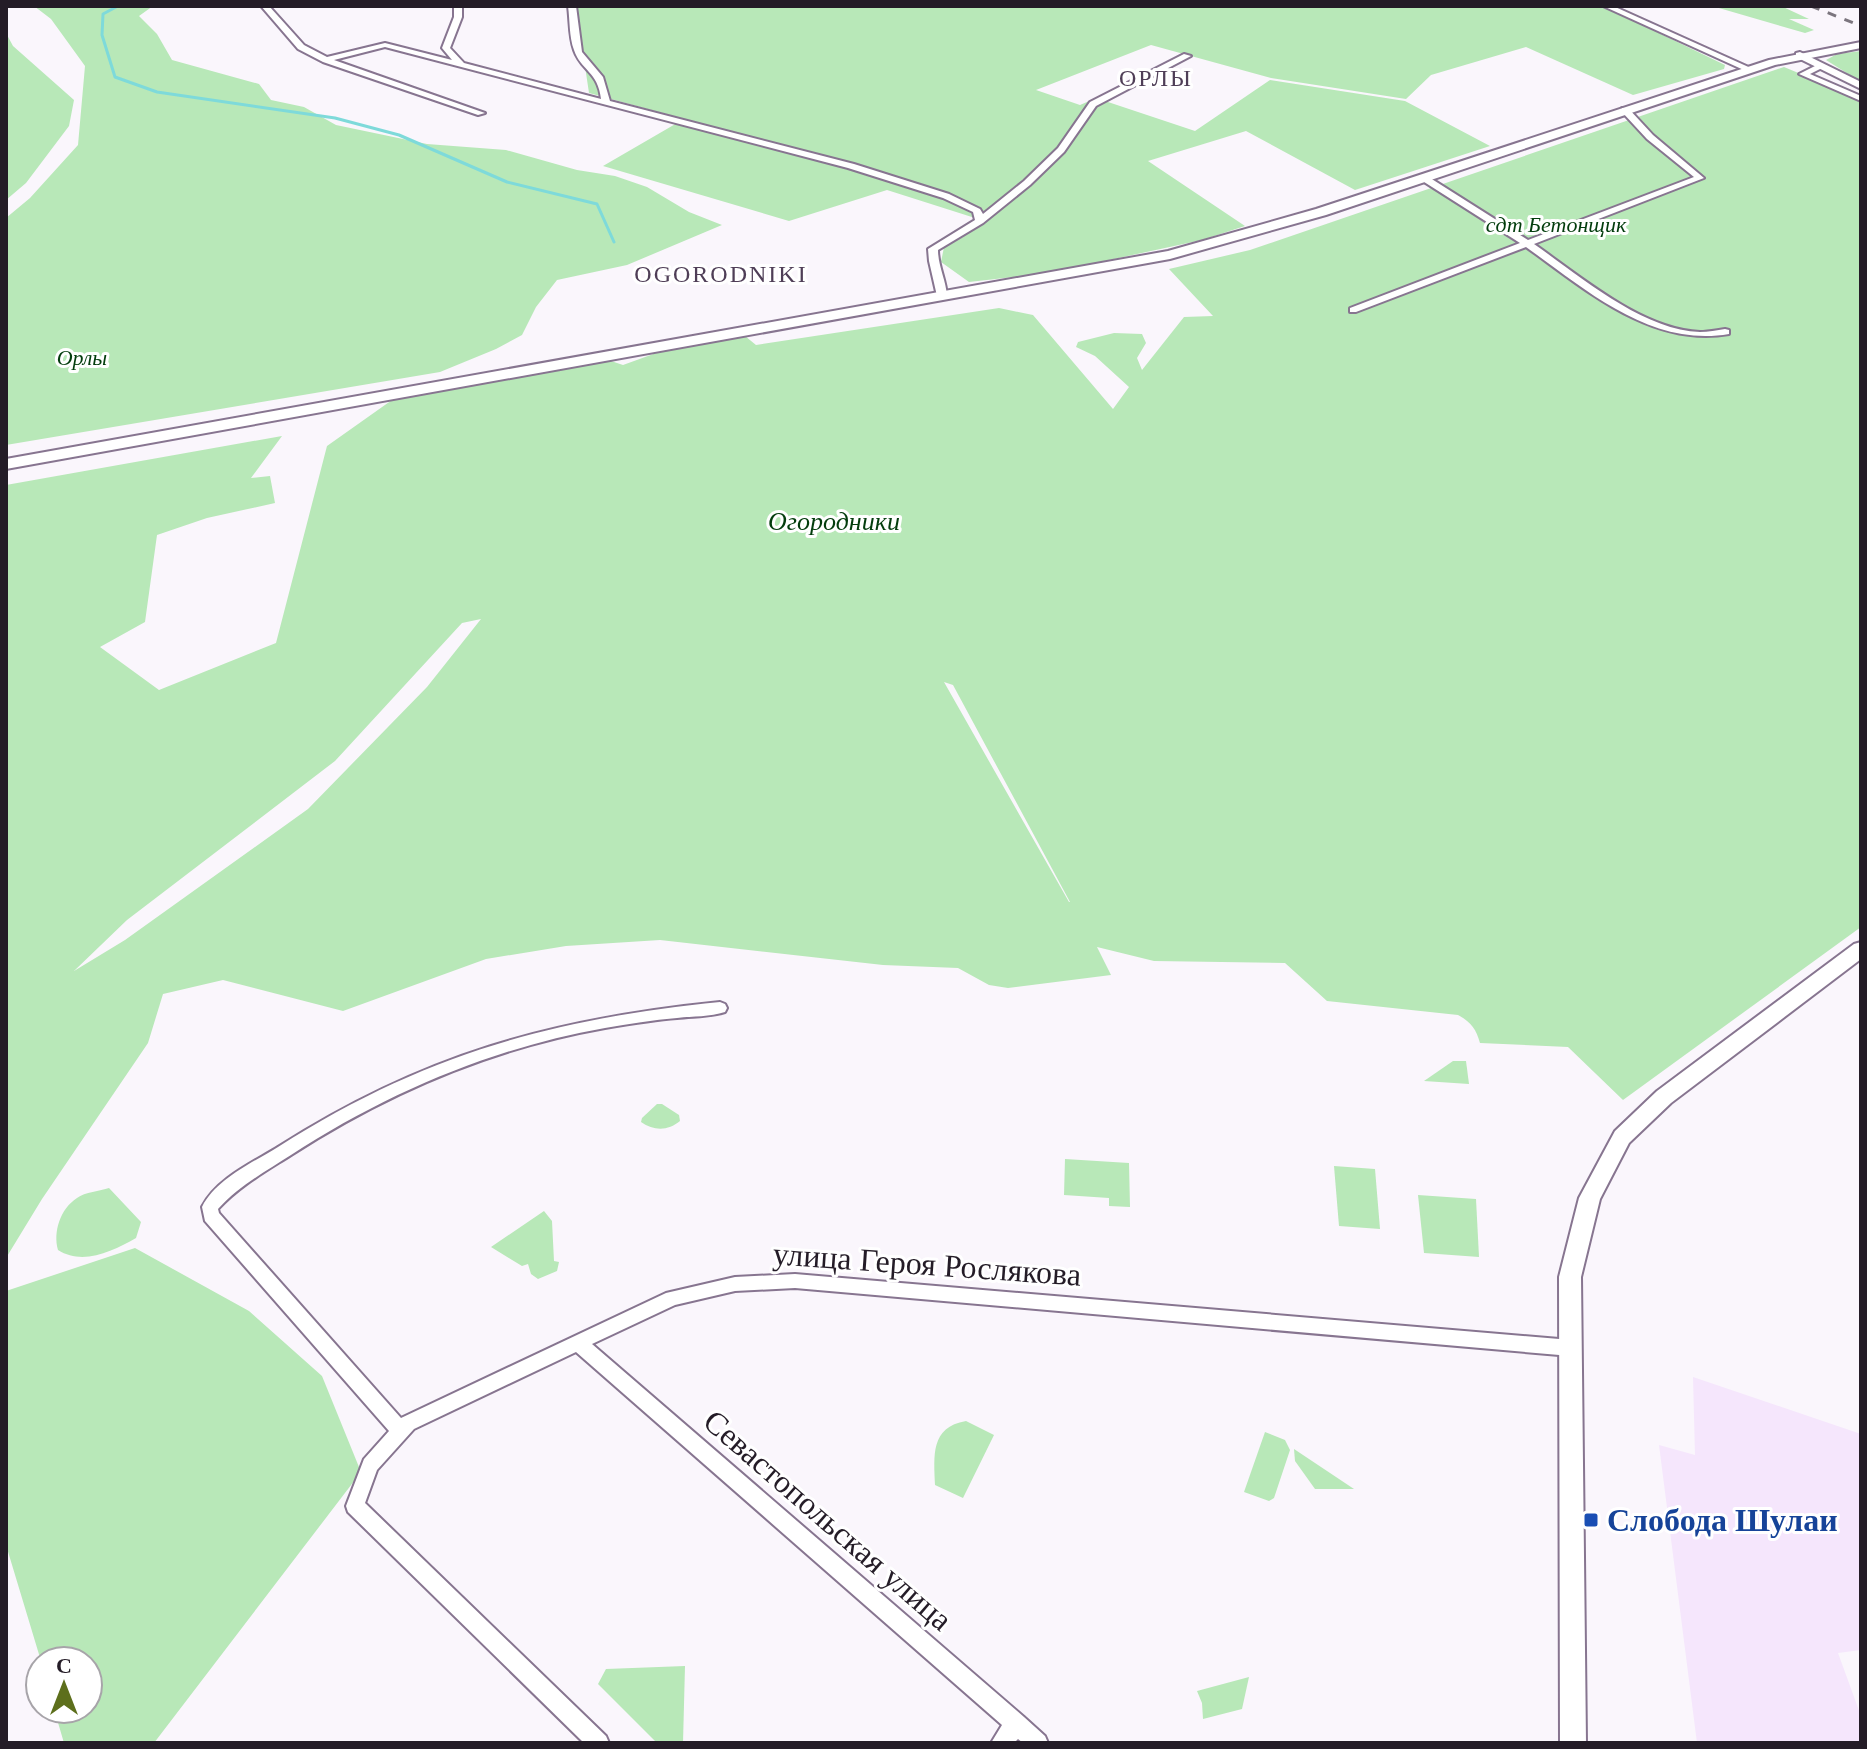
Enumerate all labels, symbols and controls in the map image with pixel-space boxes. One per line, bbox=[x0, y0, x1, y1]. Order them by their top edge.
district label: ОРЛЫ bbox=[1119, 65, 1193, 91]
park label: сдт Бетонщик bbox=[1486, 212, 1627, 237]
district label: OGORODNIKI bbox=[634, 261, 808, 287]
park label: Орлы bbox=[57, 345, 107, 370]
park label: Огородники bbox=[768, 507, 900, 536]
street label: улица Героя Рослякова bbox=[772, 1235, 1082, 1293]
street label: Севастопольская улица bbox=[697, 1402, 959, 1638]
place label: Слобода Шулаи bbox=[1607, 1502, 1838, 1538]
marker: Слобода Шулаи bbox=[1582, 1511, 1600, 1529]
north arrow bbox=[24, 1645, 104, 1725]
text: С bbox=[56, 1653, 72, 1678]

